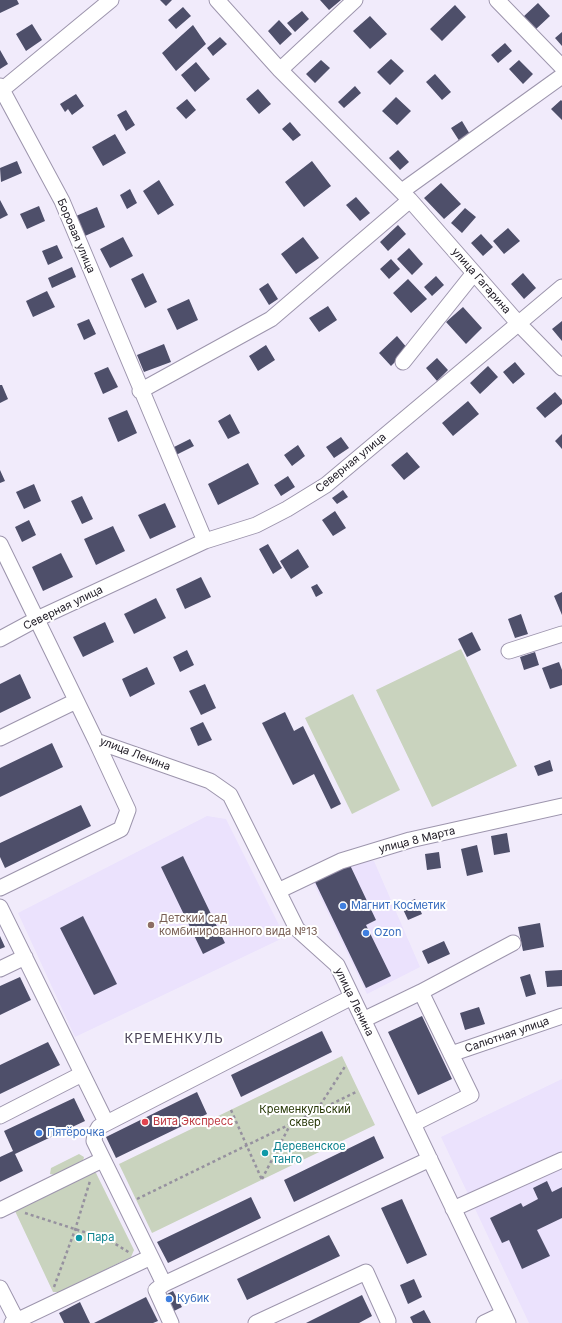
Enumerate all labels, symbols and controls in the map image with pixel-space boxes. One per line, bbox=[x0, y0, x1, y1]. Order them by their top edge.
street label: Боровая улица bbox=[54, 197, 98, 275]
street label: улица Гагарина bbox=[449, 245, 513, 317]
street label: Северная улица bbox=[313, 431, 389, 495]
street label: Северная улица bbox=[21, 583, 105, 633]
street label: улица Ленина bbox=[98, 734, 172, 774]
street label: улица 8 Марта bbox=[377, 824, 457, 856]
place label: Магнит Косметик bbox=[351, 899, 446, 913]
marker: Магнит Косметик bbox=[338, 901, 348, 911]
place label: Детский сад комбинированного вида №13 bbox=[159, 912, 318, 938]
marker: Детский сад комбинированного вида №13 bbox=[146, 920, 156, 930]
place label: Ozon bbox=[374, 926, 401, 940]
marker: Ozon bbox=[361, 928, 371, 938]
street label: улица Ленина bbox=[332, 966, 376, 1038]
street label: Салютная улица bbox=[463, 1014, 551, 1056]
district label: КРЕМЕНКУЛЬ bbox=[124, 1031, 224, 1047]
park label: Кременкульский сквер bbox=[259, 1103, 351, 1129]
place label: Вита Экспресс bbox=[153, 1115, 233, 1129]
marker: Вита Экспресс bbox=[140, 1117, 150, 1127]
place label: Пятёрочка bbox=[47, 1126, 105, 1140]
marker: Пятёрочка bbox=[34, 1128, 44, 1138]
place label: Деревенское танго bbox=[273, 1140, 346, 1166]
marker: Деревенское танго bbox=[260, 1148, 270, 1158]
place label: Пара bbox=[87, 1231, 114, 1245]
marker: Пара bbox=[74, 1233, 84, 1243]
place label: Кубик bbox=[177, 1292, 209, 1306]
marker: Кубик bbox=[164, 1294, 174, 1304]

